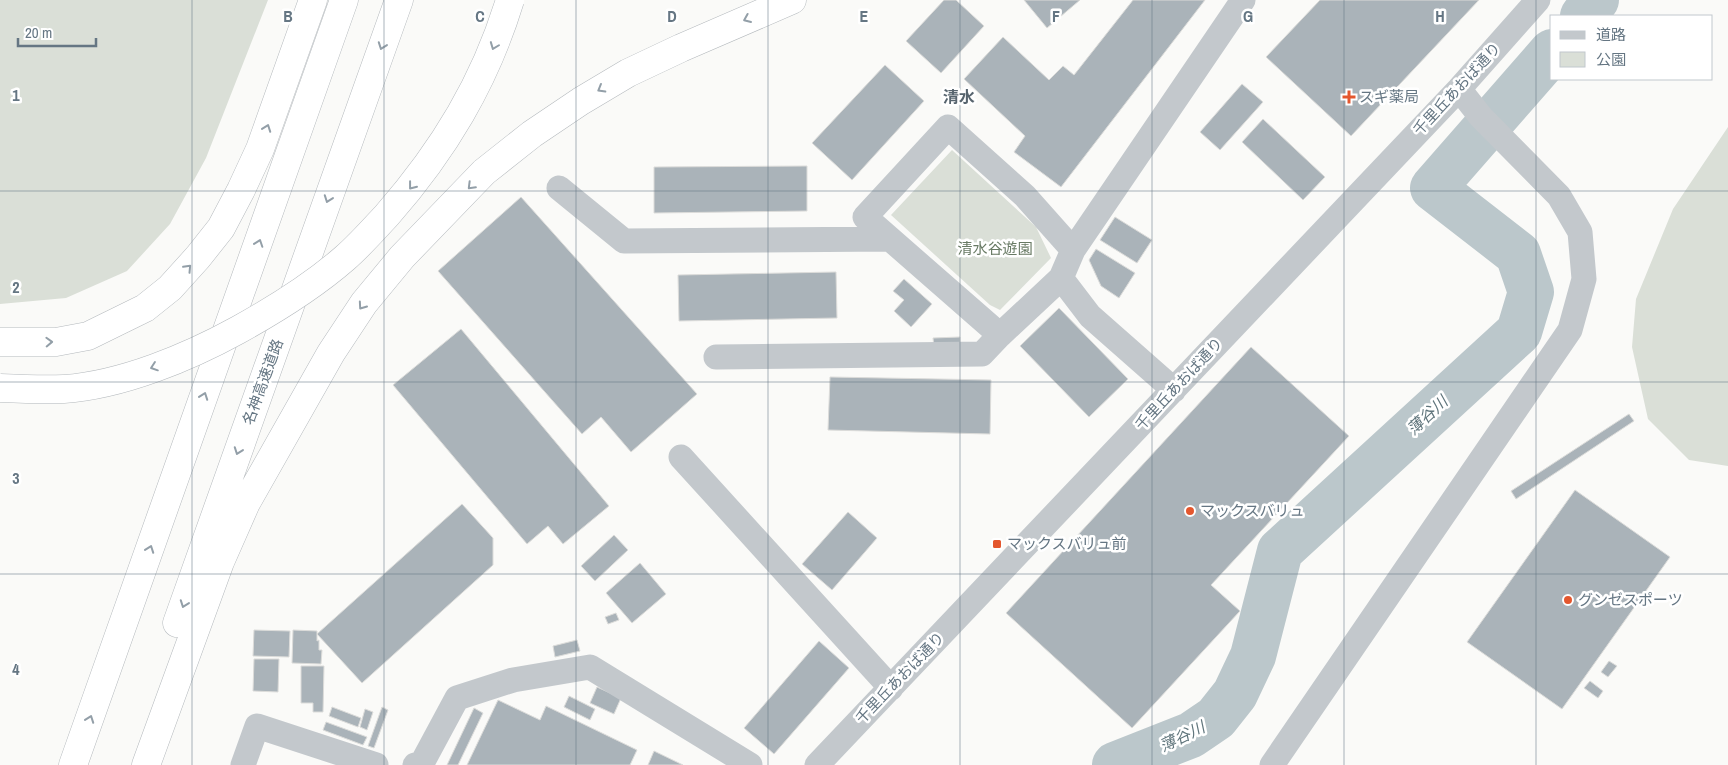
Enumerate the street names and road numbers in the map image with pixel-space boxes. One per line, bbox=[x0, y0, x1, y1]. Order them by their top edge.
street label: 千里丘あおば通り bbox=[1408, 38, 1505, 140]
street label: 千里丘あおば通り bbox=[1130, 333, 1227, 435]
street label: 名神高速道路 bbox=[237, 336, 288, 428]
street label: 千里丘あおば通り bbox=[850, 627, 949, 728]

